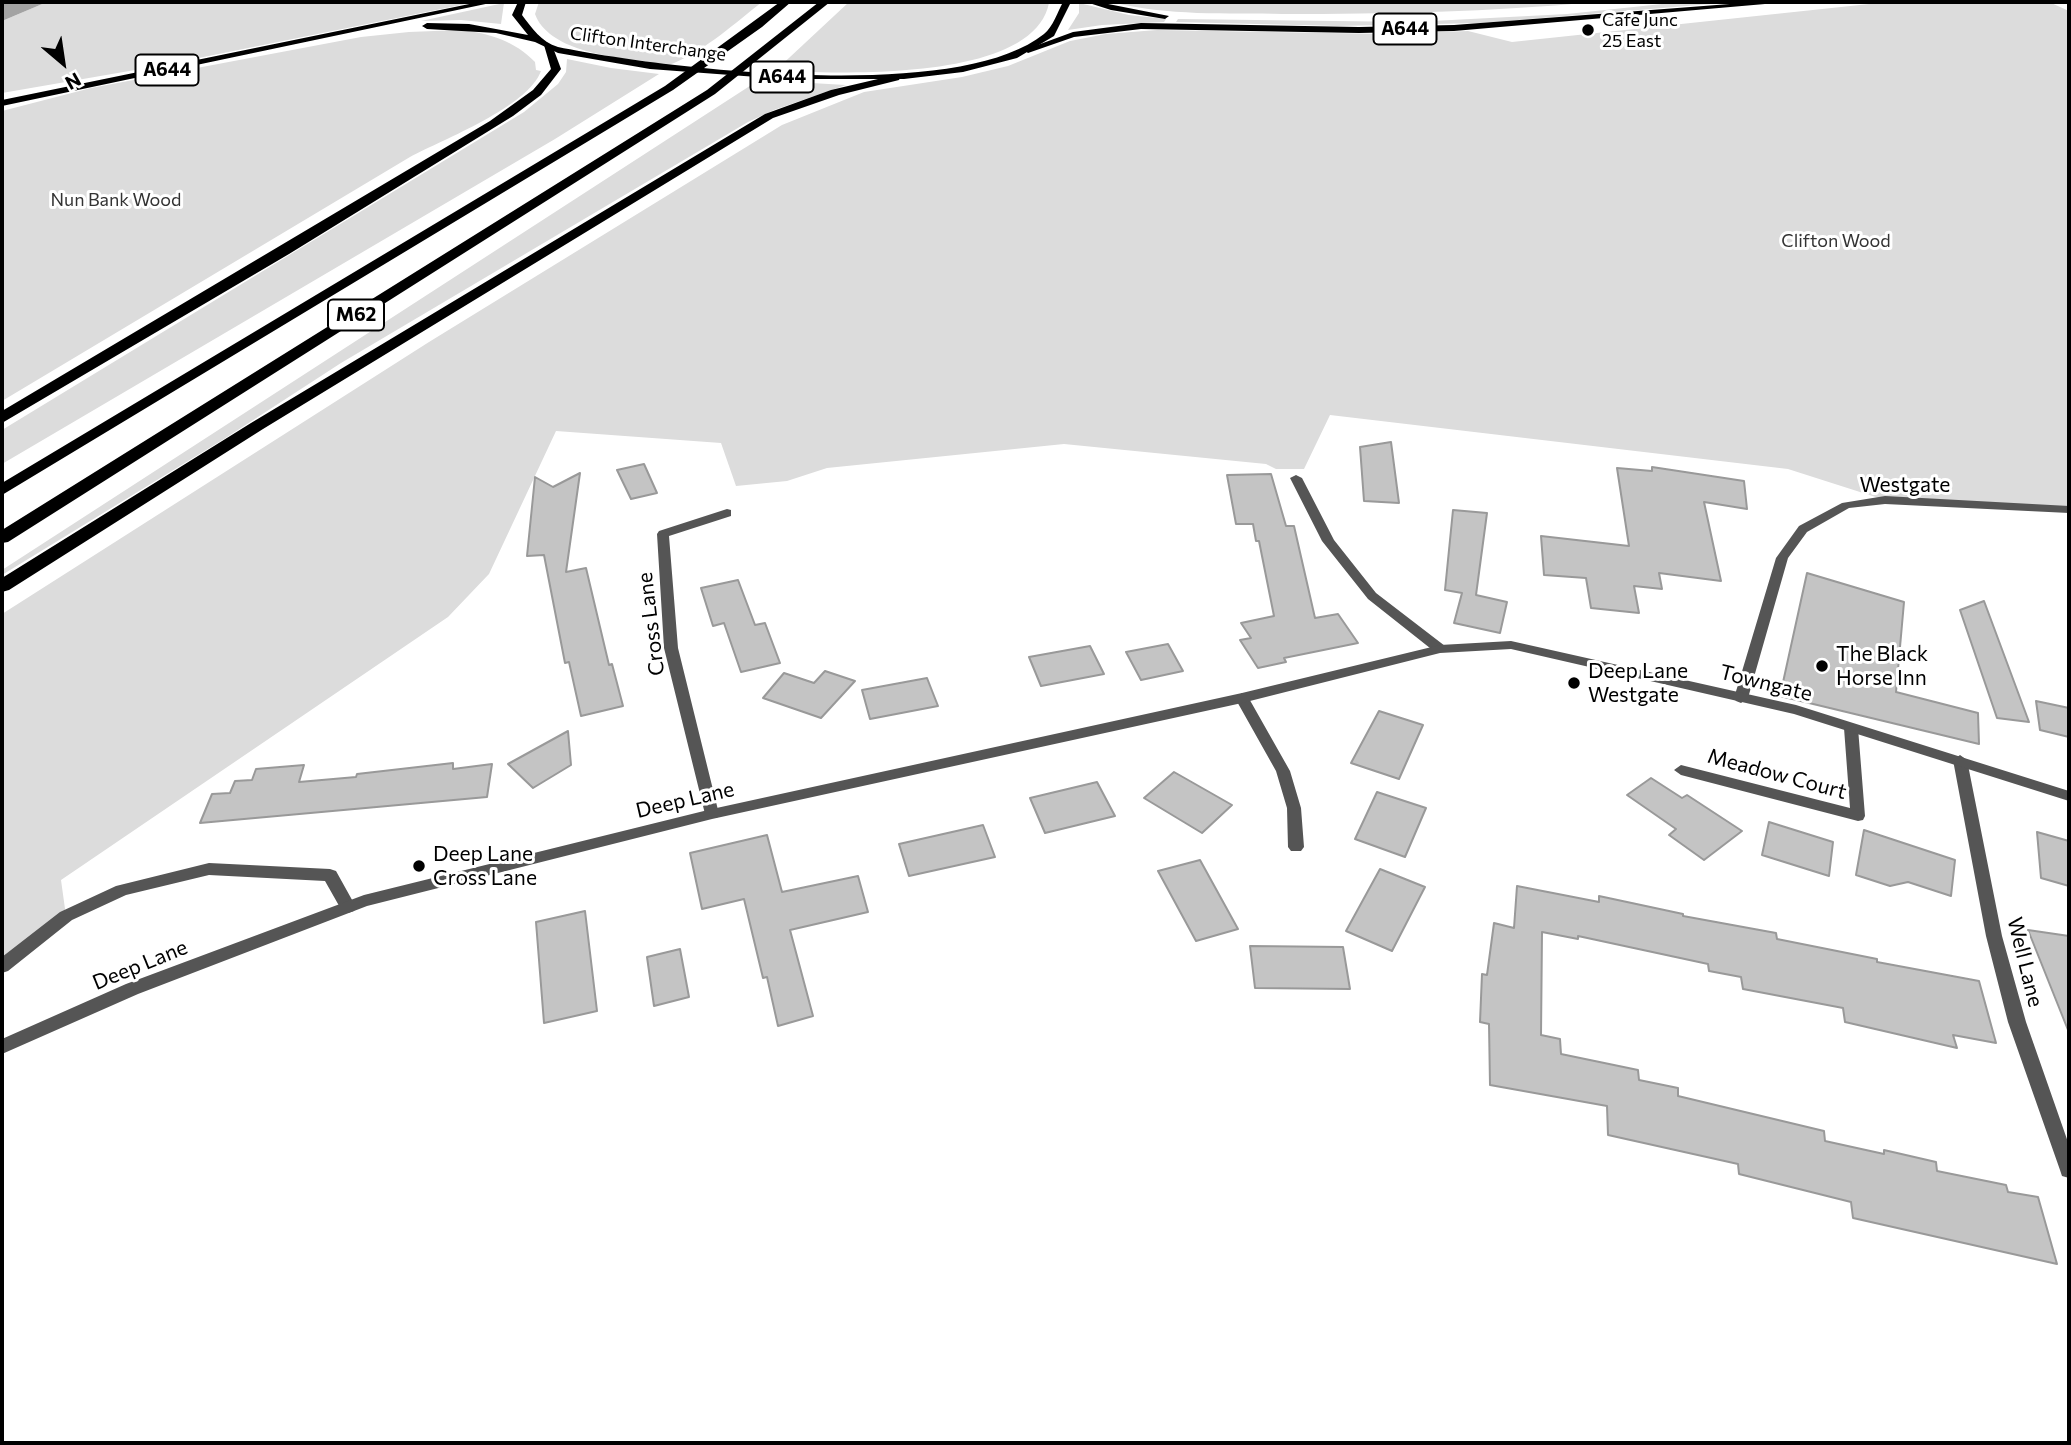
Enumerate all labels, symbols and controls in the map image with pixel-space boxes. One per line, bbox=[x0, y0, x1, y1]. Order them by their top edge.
place label: Cafe Junc 25 East bbox=[1602, 9, 1678, 52]
road number: A644 bbox=[1374, 14, 1436, 44]
street label: Clifton Interchange bbox=[569, 22, 727, 66]
marker: Cafe Junc 25 East bbox=[1580, 22, 1596, 38]
north arrow bbox=[28, 28, 98, 98]
road number: A644 bbox=[136, 54, 198, 86]
road number: A644 bbox=[750, 61, 814, 92]
text: N bbox=[62, 68, 85, 95]
park label: Nun Bank Wood bbox=[51, 189, 181, 211]
park label: Clifton Wood bbox=[1781, 230, 1891, 252]
road number: M62 bbox=[328, 300, 384, 330]
street label: Westgate bbox=[1860, 472, 1950, 498]
street label: Cross Lane bbox=[632, 571, 670, 677]
place label: The Black Horse Inn bbox=[1836, 641, 1928, 691]
place label: Deep Lane Westgate bbox=[1588, 658, 1688, 708]
marker: The Black Horse Inn bbox=[1814, 658, 1830, 674]
street label: Towngate bbox=[1717, 659, 1815, 707]
marker: Deep Lane Westgate bbox=[1566, 675, 1582, 691]
street label: Meadow Court bbox=[1705, 743, 1849, 805]
street label: Deep Lane bbox=[633, 776, 737, 824]
place label: Deep Lane Cross Lane bbox=[433, 841, 537, 891]
marker: Deep Lane Cross Lane bbox=[411, 858, 427, 874]
street label: Well Lane bbox=[2002, 914, 2048, 1010]
street label: Deep Lane bbox=[89, 935, 191, 995]

